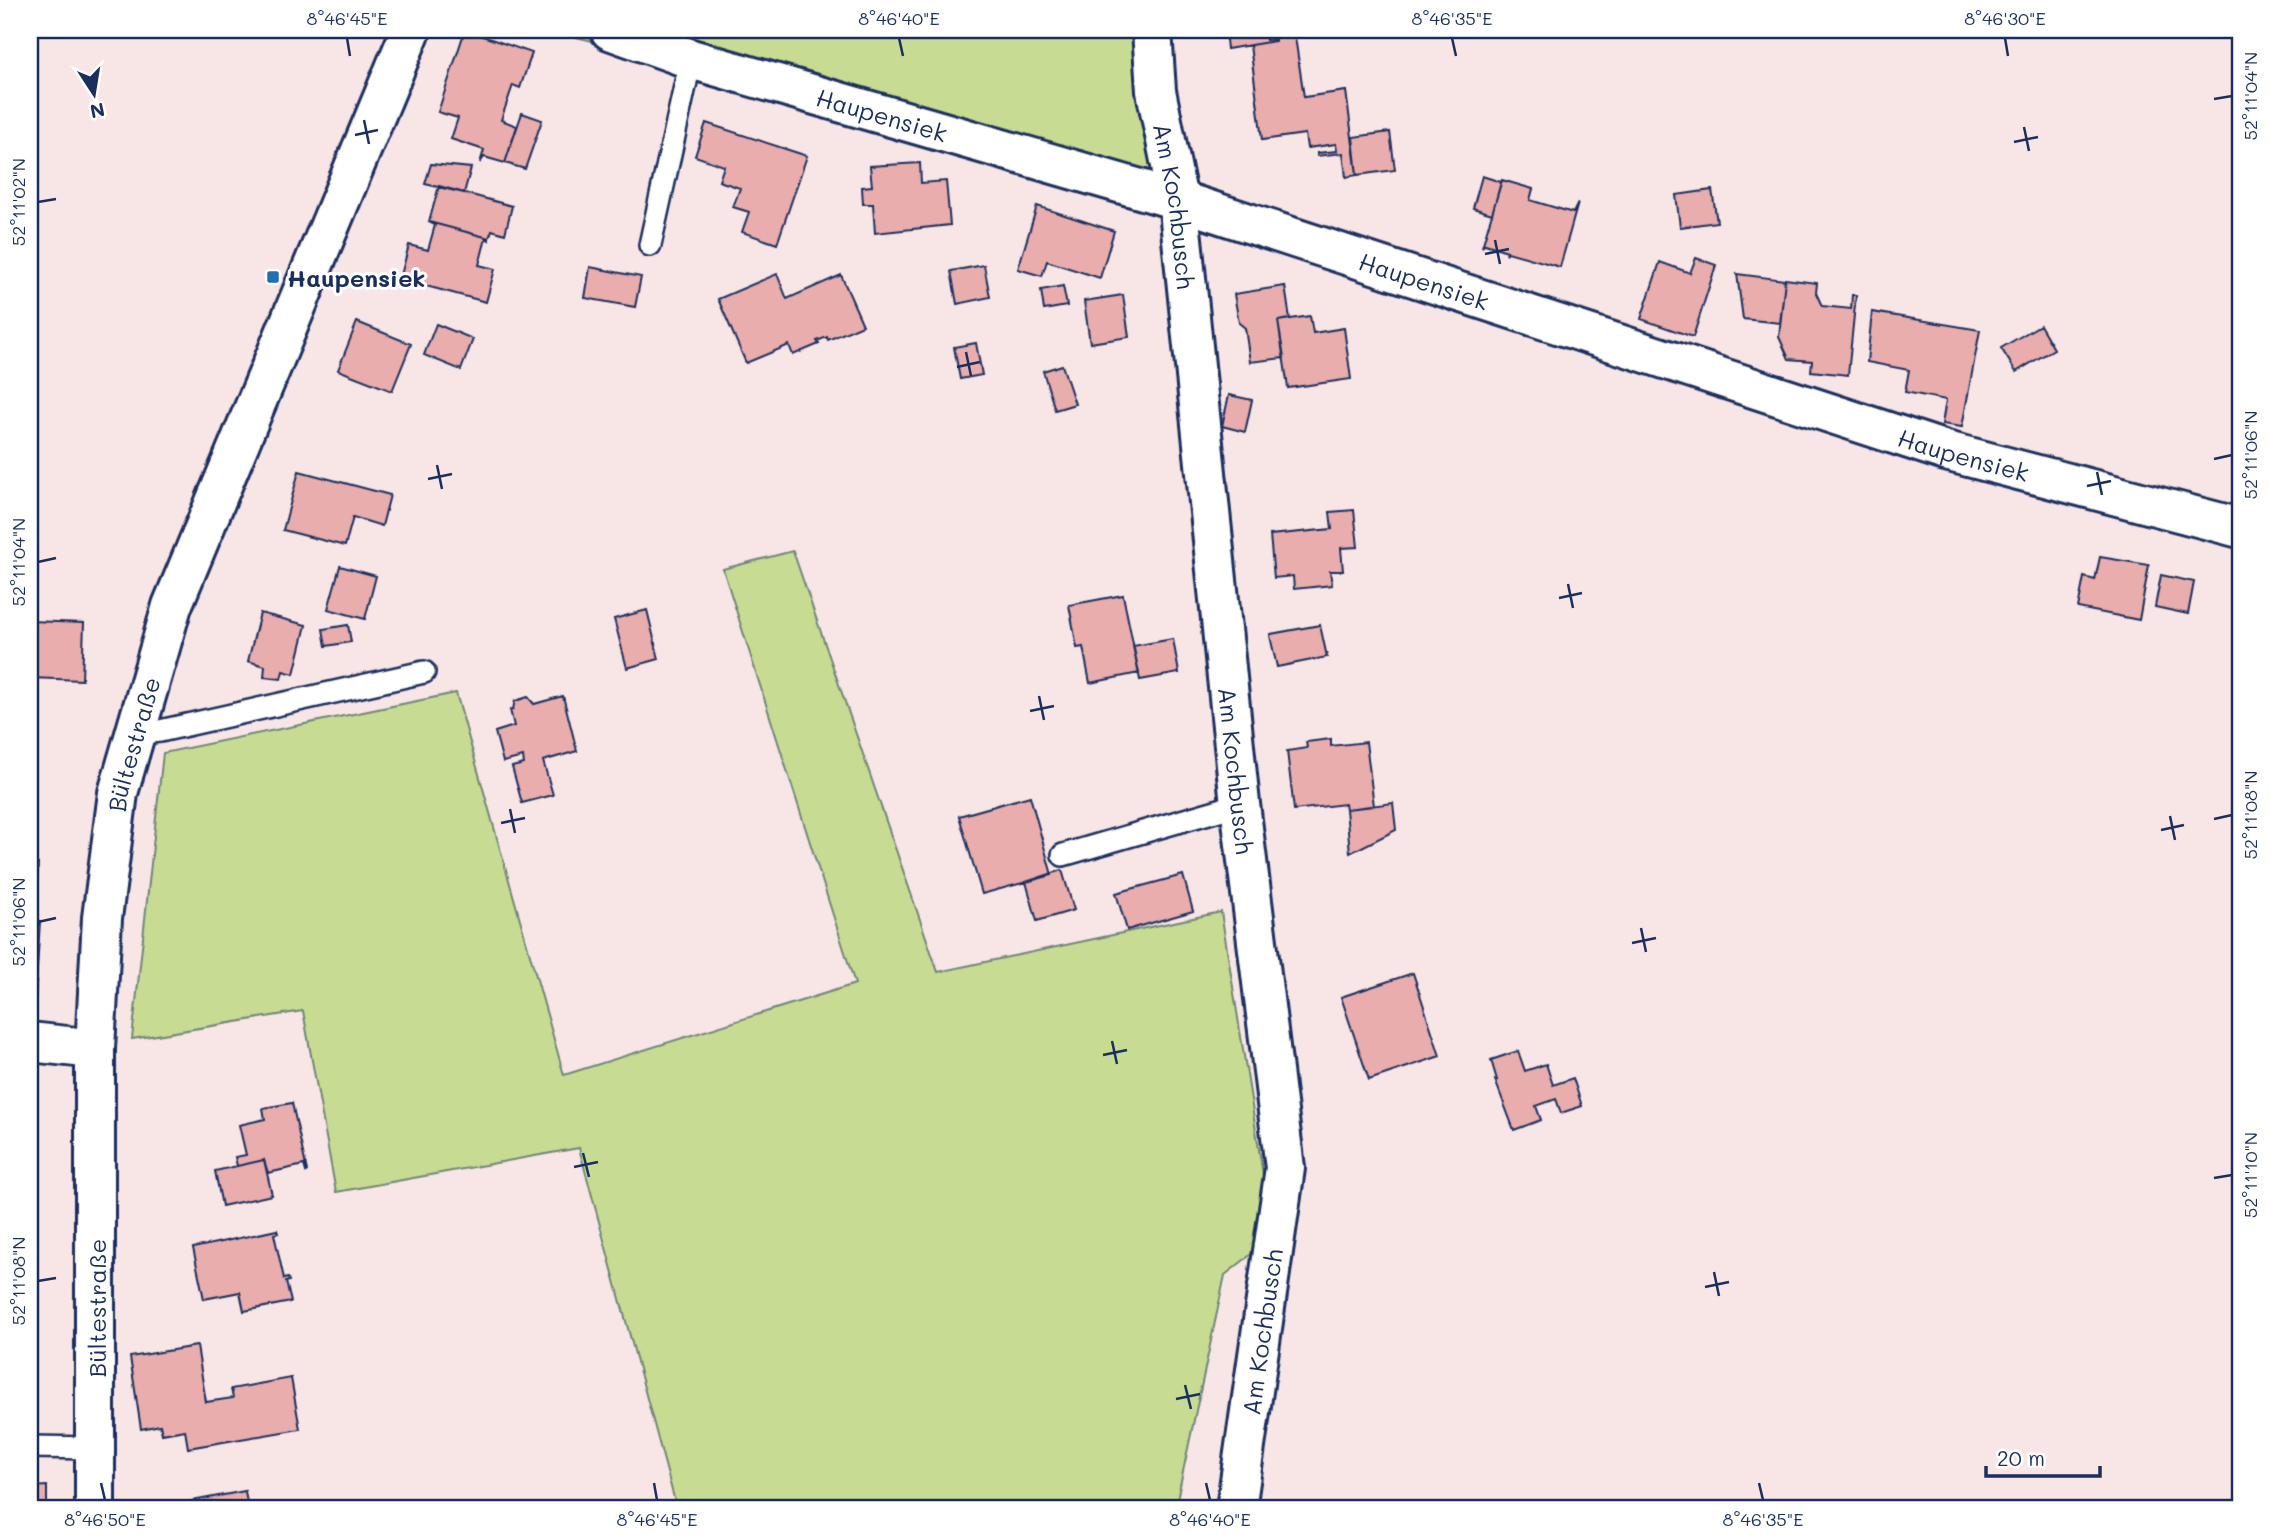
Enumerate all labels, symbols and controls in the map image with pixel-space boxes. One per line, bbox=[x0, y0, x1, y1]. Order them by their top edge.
text: 8°46'45"E bbox=[307, 6, 387, 30]
text: 8°46'40"E bbox=[858, 6, 940, 30]
text: 8°46'35"E bbox=[1412, 6, 1492, 30]
text: 8°46'30"E bbox=[1964, 6, 2046, 30]
text: 52°11'04"N bbox=[2238, 52, 2262, 140]
north arrow bbox=[60, 60, 130, 130]
street label: Haupensiek bbox=[813, 81, 951, 148]
text: N bbox=[88, 97, 107, 125]
street label: Am Kochbusch bbox=[1147, 120, 1203, 291]
text: 52°11'02"N bbox=[6, 158, 30, 246]
street label: Haupensiek bbox=[1355, 245, 1493, 316]
place label: Haupensiek bbox=[287, 262, 425, 293]
marker: Haupensiek bbox=[265, 269, 281, 285]
text: 52°11'06"N bbox=[2238, 410, 2262, 500]
street label: Haupensiek bbox=[1894, 421, 2033, 488]
text: 52°11'04"N bbox=[6, 518, 30, 606]
street label: Bültestraße bbox=[100, 673, 166, 813]
street label: Am Kochbusch bbox=[1213, 686, 1262, 856]
text: 52°11'08"N bbox=[2238, 770, 2262, 860]
text: 52°11'06"N bbox=[6, 877, 30, 967]
text: 52°11'10"N bbox=[2238, 1132, 2262, 1218]
text: 52°11'08"N bbox=[6, 1236, 30, 1326]
street label: Bültestraße bbox=[81, 1239, 112, 1377]
street label: Am Kochbusch bbox=[1235, 1247, 1289, 1417]
scale bar bbox=[1986, 1434, 2100, 1478]
text: 20 m bbox=[1997, 1444, 2045, 1471]
text: 8°46'50"E bbox=[64, 1507, 146, 1531]
text: 8°46'45"E bbox=[617, 1507, 697, 1531]
text: 8°46'40"E bbox=[1169, 1507, 1251, 1531]
text: 8°46'35"E bbox=[1723, 1507, 1803, 1531]

